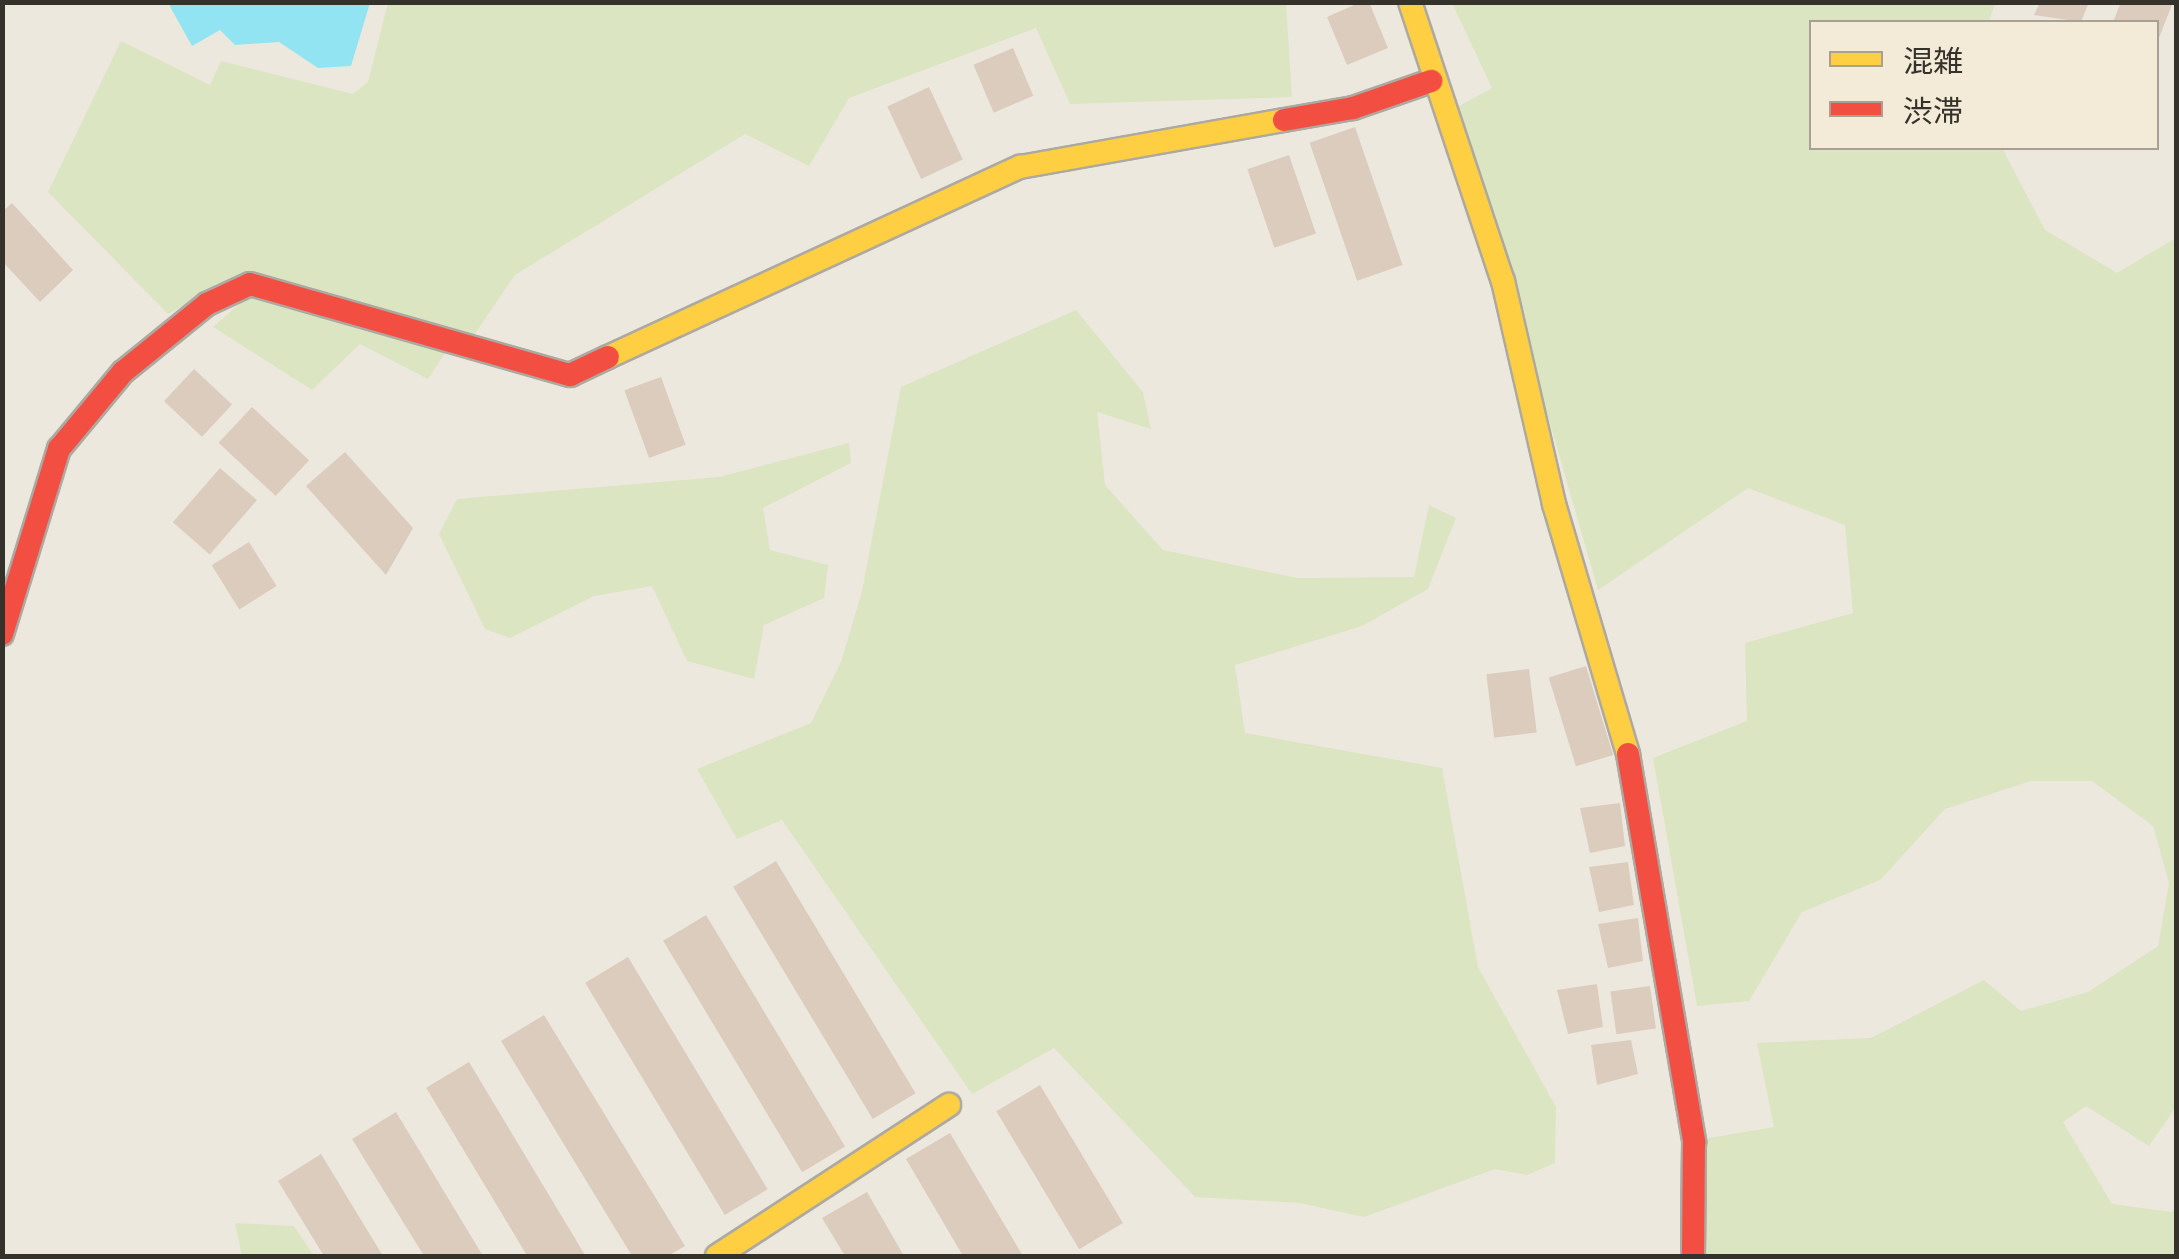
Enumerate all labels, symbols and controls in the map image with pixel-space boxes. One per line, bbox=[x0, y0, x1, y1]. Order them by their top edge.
legend bbox=[1809, 20, 2159, 150]
text: 混雑 bbox=[1903, 41, 1963, 82]
text: 渋滞 bbox=[1903, 91, 1963, 132]

